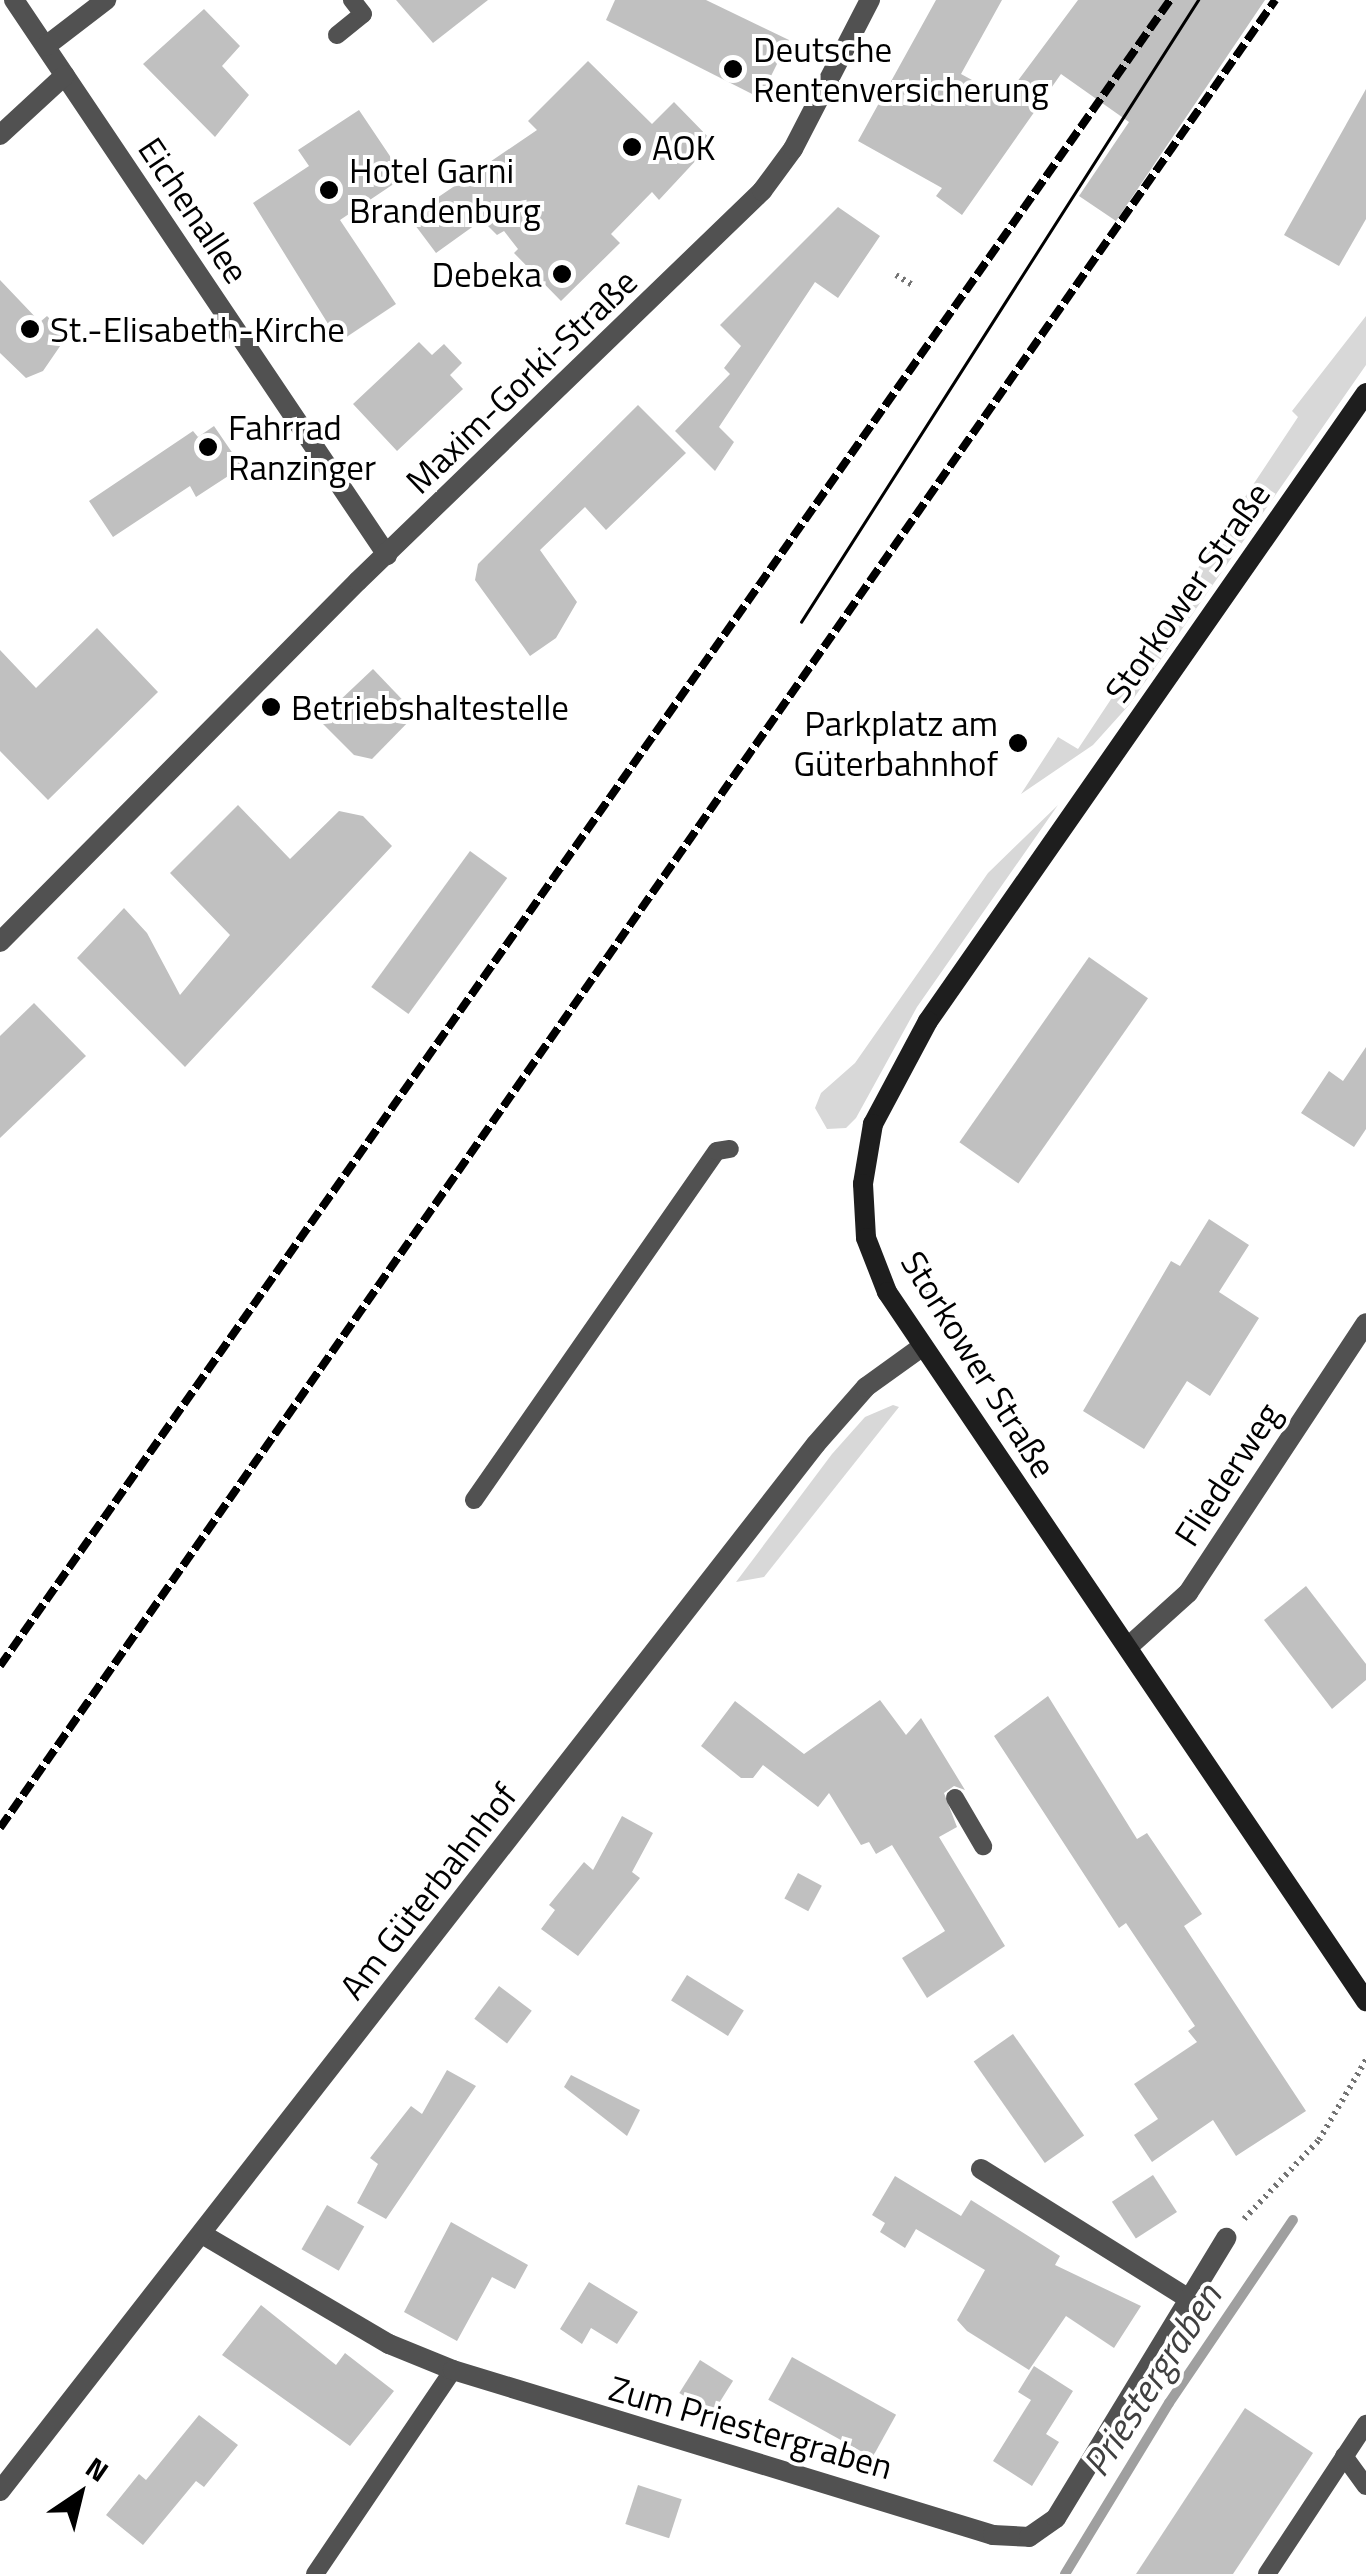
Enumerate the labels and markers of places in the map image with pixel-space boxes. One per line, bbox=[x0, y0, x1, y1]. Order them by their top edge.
place label: Deutsche Rentenversicherung bbox=[753, 28, 1049, 110]
marker: Deutsche Rentenversicherung bbox=[722, 58, 744, 80]
place label: AOK bbox=[652, 126, 715, 168]
marker: AOK bbox=[621, 136, 643, 158]
place label: Hotel Garni Brandenburg bbox=[349, 149, 541, 231]
marker: Hotel Garni Brandenburg bbox=[318, 179, 340, 201]
place label: Debeka bbox=[431, 253, 542, 295]
marker: Debeka bbox=[551, 263, 573, 285]
place label: St.-Elisabeth-Kirche bbox=[50, 308, 345, 350]
marker: St.-Elisabeth-Kirche bbox=[19, 318, 41, 340]
place label: Fahrrad Ranzinger bbox=[228, 406, 376, 488]
marker: Fahrrad Ranzinger bbox=[197, 436, 219, 458]
place label: Betriebshaltestelle bbox=[291, 686, 569, 728]
marker: Betriebshaltestelle bbox=[260, 696, 282, 718]
place label: Parkplatz am Güterbahnhof bbox=[793, 702, 998, 784]
marker: Parkplatz am Güterbahnhof bbox=[1007, 732, 1029, 754]

